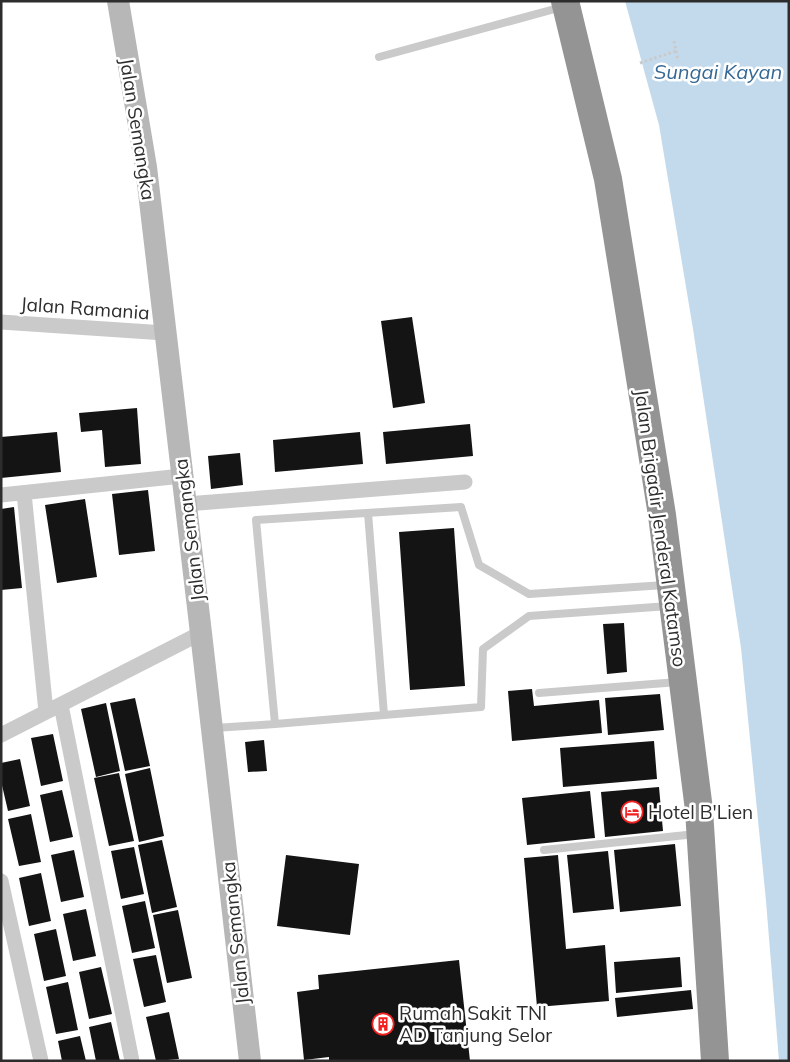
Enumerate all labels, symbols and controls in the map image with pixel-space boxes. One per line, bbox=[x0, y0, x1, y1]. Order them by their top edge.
street label: Jalan Semangka bbox=[115, 56, 161, 202]
water label: Sungai Kayan bbox=[654, 59, 782, 84]
street label: Jalan Ramania bbox=[20, 292, 150, 324]
street label: Jalan Brigadir Jenderal Katamso bbox=[630, 388, 692, 668]
street label: Jalan Semangka bbox=[168, 457, 210, 603]
hotel icon: Hotel B'Lien bbox=[620, 800, 644, 824]
place label: Hotel B'Lien bbox=[648, 800, 753, 824]
street label: Jalan Semangka bbox=[216, 860, 254, 1006]
place label: Rumah Sakit TNI AD Tanjung Selor bbox=[399, 1001, 552, 1047]
building icon: Rumah Sakit TNI AD Tanjung Selor bbox=[371, 1012, 395, 1036]

